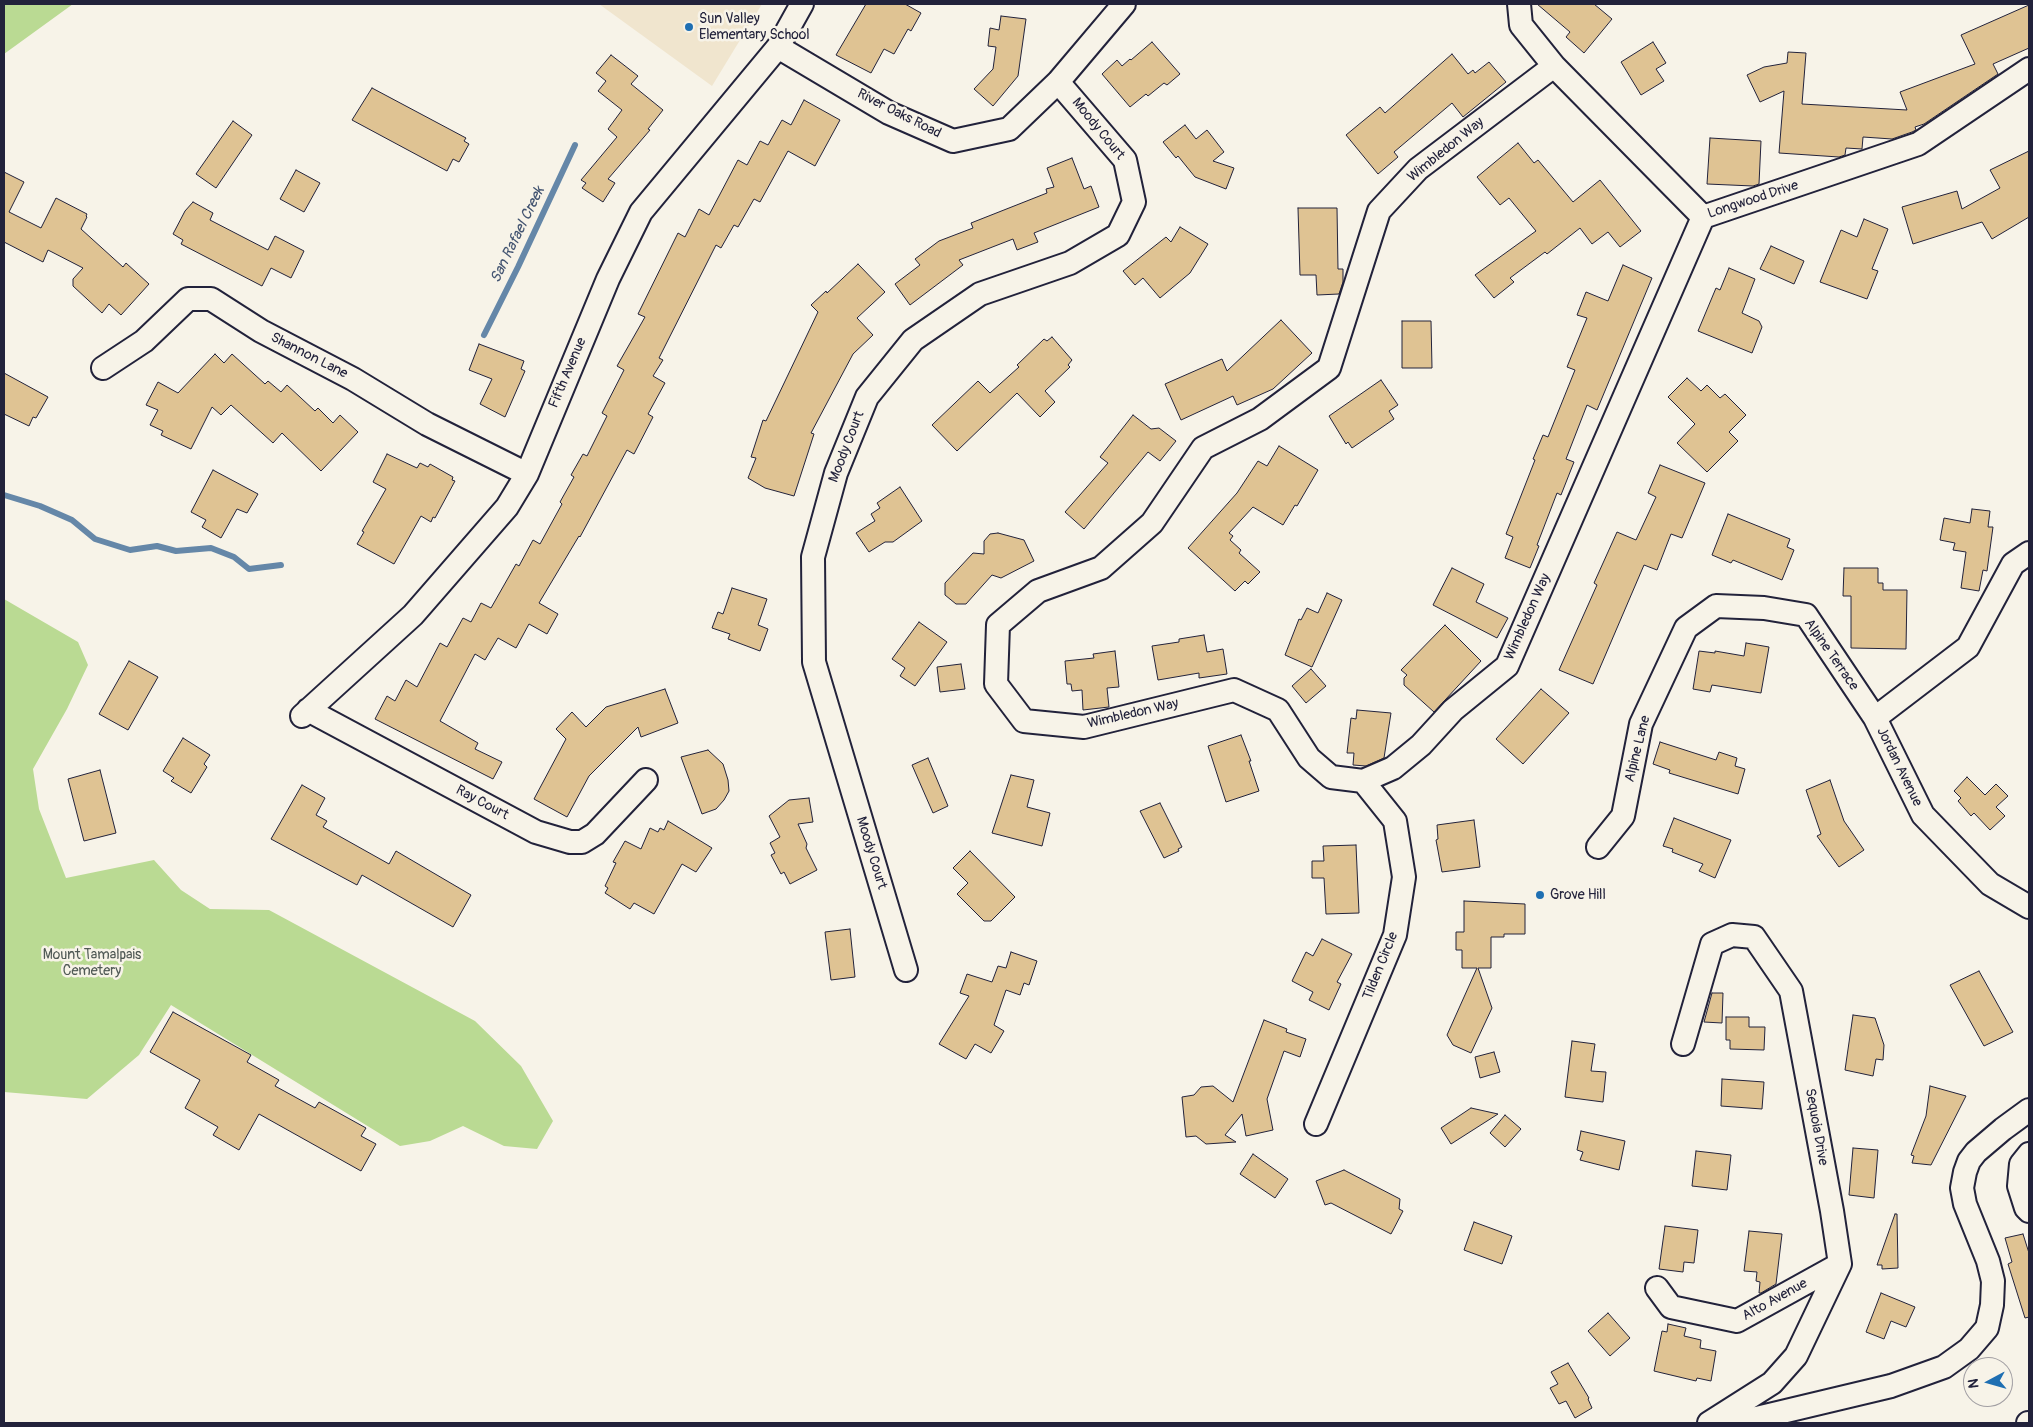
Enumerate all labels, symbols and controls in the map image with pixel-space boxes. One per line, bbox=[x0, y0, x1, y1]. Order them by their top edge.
place label: Sun Valley Elementary School bbox=[699, 11, 810, 44]
marker: Sun Valley Elementary School bbox=[683, 21, 695, 33]
street label: River Oaks Road bbox=[854, 86, 944, 142]
street label: Moody Court bbox=[1068, 95, 1128, 163]
street label: Wimbledon Way bbox=[1405, 114, 1487, 186]
street label: Longwood Drive bbox=[1705, 177, 1801, 223]
water label: San Rafael Creek bbox=[487, 184, 549, 286]
street label: Shannon Lane bbox=[268, 329, 350, 383]
street label: Fifth Avenue bbox=[546, 335, 590, 411]
street label: Moody Court bbox=[826, 409, 868, 485]
street label: Wimbledon Way bbox=[1501, 571, 1555, 663]
street label: Alpine Terrace bbox=[1800, 616, 1862, 694]
street label: Wimbledon Way bbox=[1086, 695, 1180, 733]
street label: Alpine Lane bbox=[1622, 714, 1654, 784]
street label: Jordan Avenue bbox=[1873, 725, 1925, 809]
street label: Ray Court bbox=[453, 782, 511, 824]
street label: Moody Court bbox=[852, 815, 890, 891]
place label: Grove Hill bbox=[1550, 887, 1606, 903]
marker: Grove Hill bbox=[1534, 889, 1546, 901]
street label: Tilden Circle bbox=[1360, 930, 1402, 1002]
park label: Mount Tamalpais Cemetery bbox=[43, 947, 141, 980]
street label: Sequoia Drive bbox=[1801, 1087, 1831, 1167]
street label: Alto Avenue bbox=[1740, 1275, 1810, 1325]
north arrow bbox=[1963, 1357, 2013, 1407]
text: N bbox=[1965, 1378, 1983, 1389]

